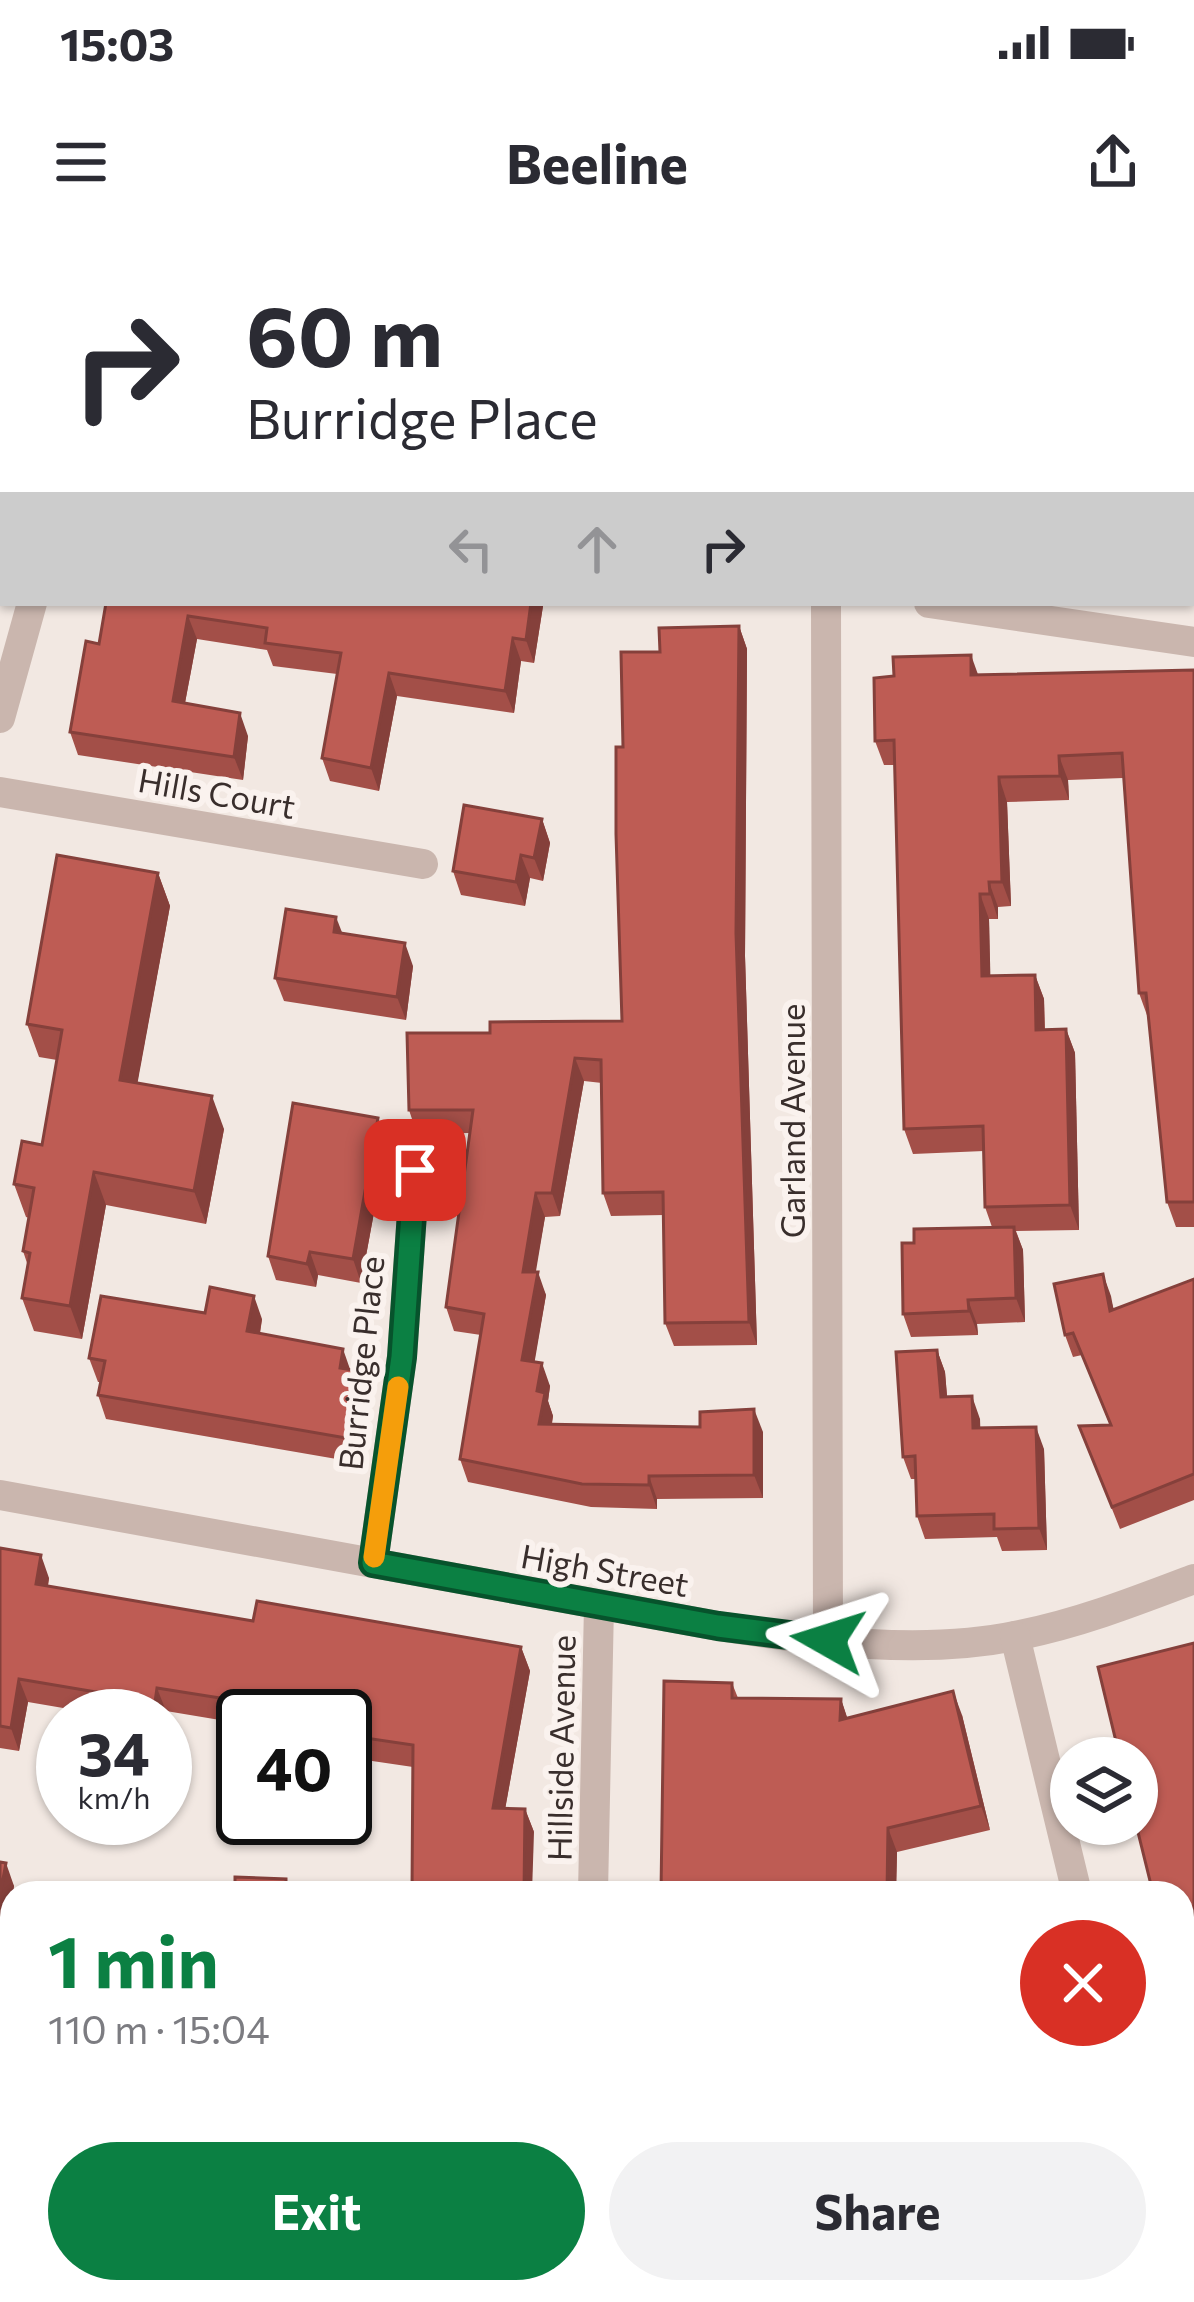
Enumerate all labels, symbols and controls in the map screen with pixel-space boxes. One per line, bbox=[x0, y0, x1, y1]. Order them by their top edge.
text: 15:03 bbox=[60, 15, 174, 70]
icon: menu bbox=[48, 129, 114, 195]
text: Beeline bbox=[506, 129, 688, 195]
icon: share bbox=[1080, 129, 1146, 195]
text: 60 m bbox=[246, 282, 443, 384]
icon: right bbox=[48, 288, 204, 444]
text: Burridge Place bbox=[246, 384, 598, 450]
icon: left bbox=[438, 516, 504, 582]
icon: ahead bbox=[564, 516, 630, 582]
icon: right bbox=[690, 516, 756, 582]
street label: Hills Court bbox=[135, 758, 299, 826]
street label: Garland Avenue bbox=[771, 1004, 812, 1238]
pin bbox=[364, 1119, 466, 1221]
icon: arrive bbox=[382, 1137, 448, 1203]
street label: Burridge Place bbox=[328, 1254, 392, 1472]
street label: High Street bbox=[518, 1534, 692, 1604]
position arrow bbox=[765, 1577, 891, 1703]
street label: Hillside Avenue bbox=[538, 1635, 582, 1861]
speed limit sign: 40 bbox=[216, 1689, 372, 1845]
text: 34 bbox=[78, 1715, 150, 1788]
map controls bbox=[1050, 1737, 1158, 1845]
button: layers bbox=[1050, 1737, 1158, 1845]
text: km/h bbox=[78, 1778, 150, 1815]
text: 1 min bbox=[48, 1915, 219, 2003]
button: close bbox=[1020, 1920, 1146, 2046]
text: 110 m · 15:04 bbox=[48, 2004, 270, 2052]
button: Exit bbox=[48, 2142, 585, 2280]
button: Share bbox=[609, 2142, 1146, 2280]

